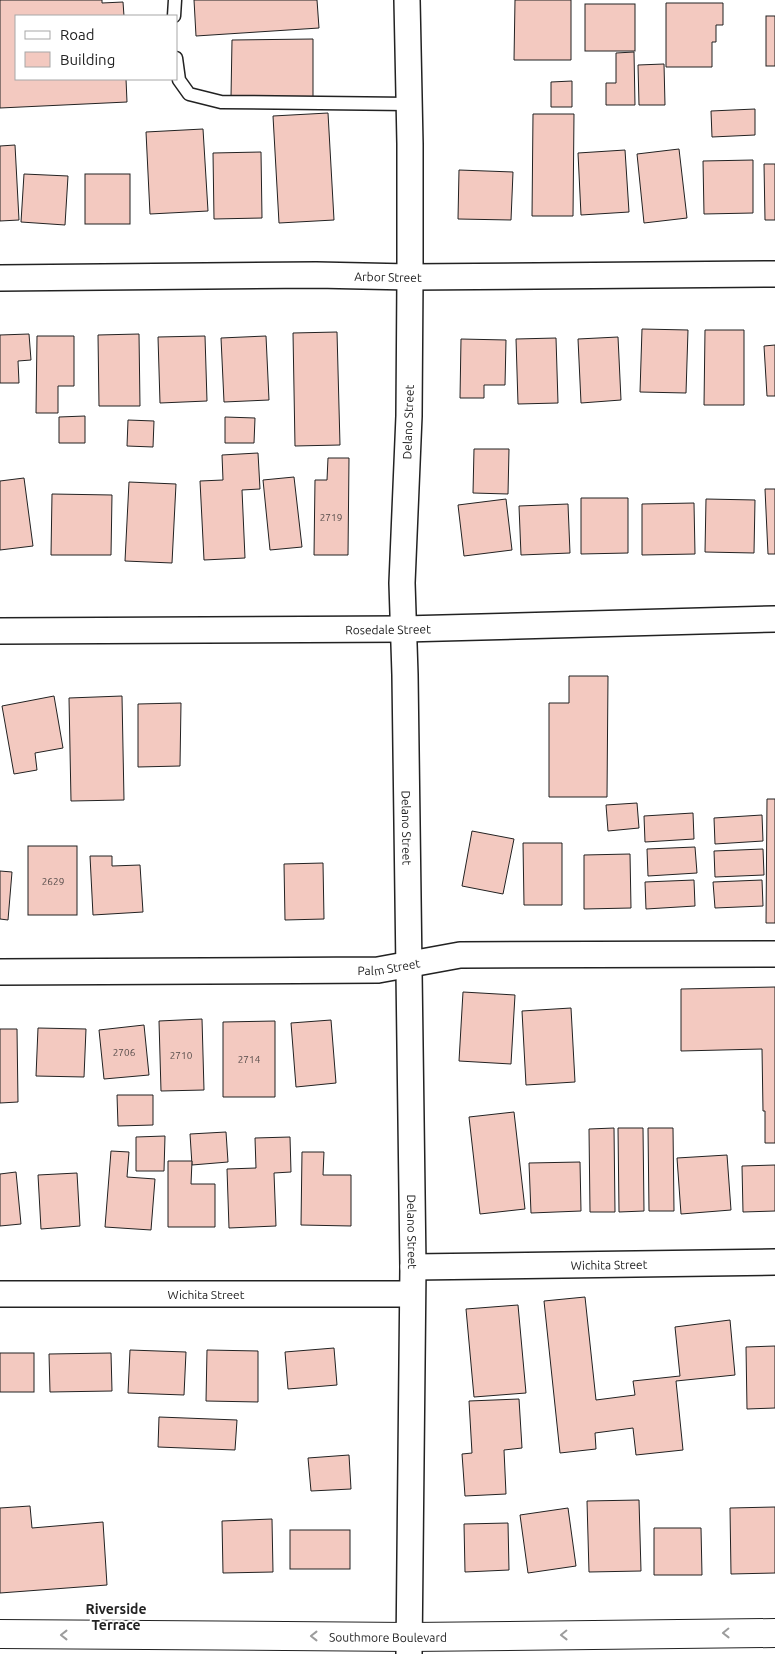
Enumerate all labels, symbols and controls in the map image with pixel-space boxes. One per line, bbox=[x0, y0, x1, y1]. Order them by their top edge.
legend bbox=[15, 15, 178, 80]
text: Road bbox=[60, 26, 95, 43]
text: Building bbox=[60, 51, 115, 68]
street label: Arbor Street bbox=[354, 269, 422, 284]
street label: Delano Street bbox=[400, 384, 416, 459]
house number: 2719 bbox=[320, 512, 342, 523]
street label: Rosedale Street bbox=[345, 622, 431, 636]
street label: Delano Street bbox=[400, 790, 414, 865]
house number: 2629 bbox=[42, 876, 64, 887]
street label: Palm Street bbox=[357, 956, 421, 977]
house number: 2706 bbox=[113, 1047, 136, 1058]
house number: 2710 bbox=[170, 1050, 193, 1061]
house number: 2714 bbox=[238, 1054, 261, 1065]
street label: Delano Street bbox=[406, 1194, 420, 1269]
street label: Wichita Street bbox=[570, 1257, 648, 1271]
street label: Wichita Street bbox=[168, 1288, 245, 1301]
district label: Riverside Terrace bbox=[85, 1601, 147, 1633]
one-way arrow bbox=[722, 1628, 730, 1638]
one-way arrow bbox=[60, 1630, 68, 1640]
street label: Southmore Boulevard bbox=[329, 1630, 447, 1644]
one-way arrow bbox=[560, 1630, 568, 1640]
one-way arrow bbox=[310, 1631, 318, 1642]

